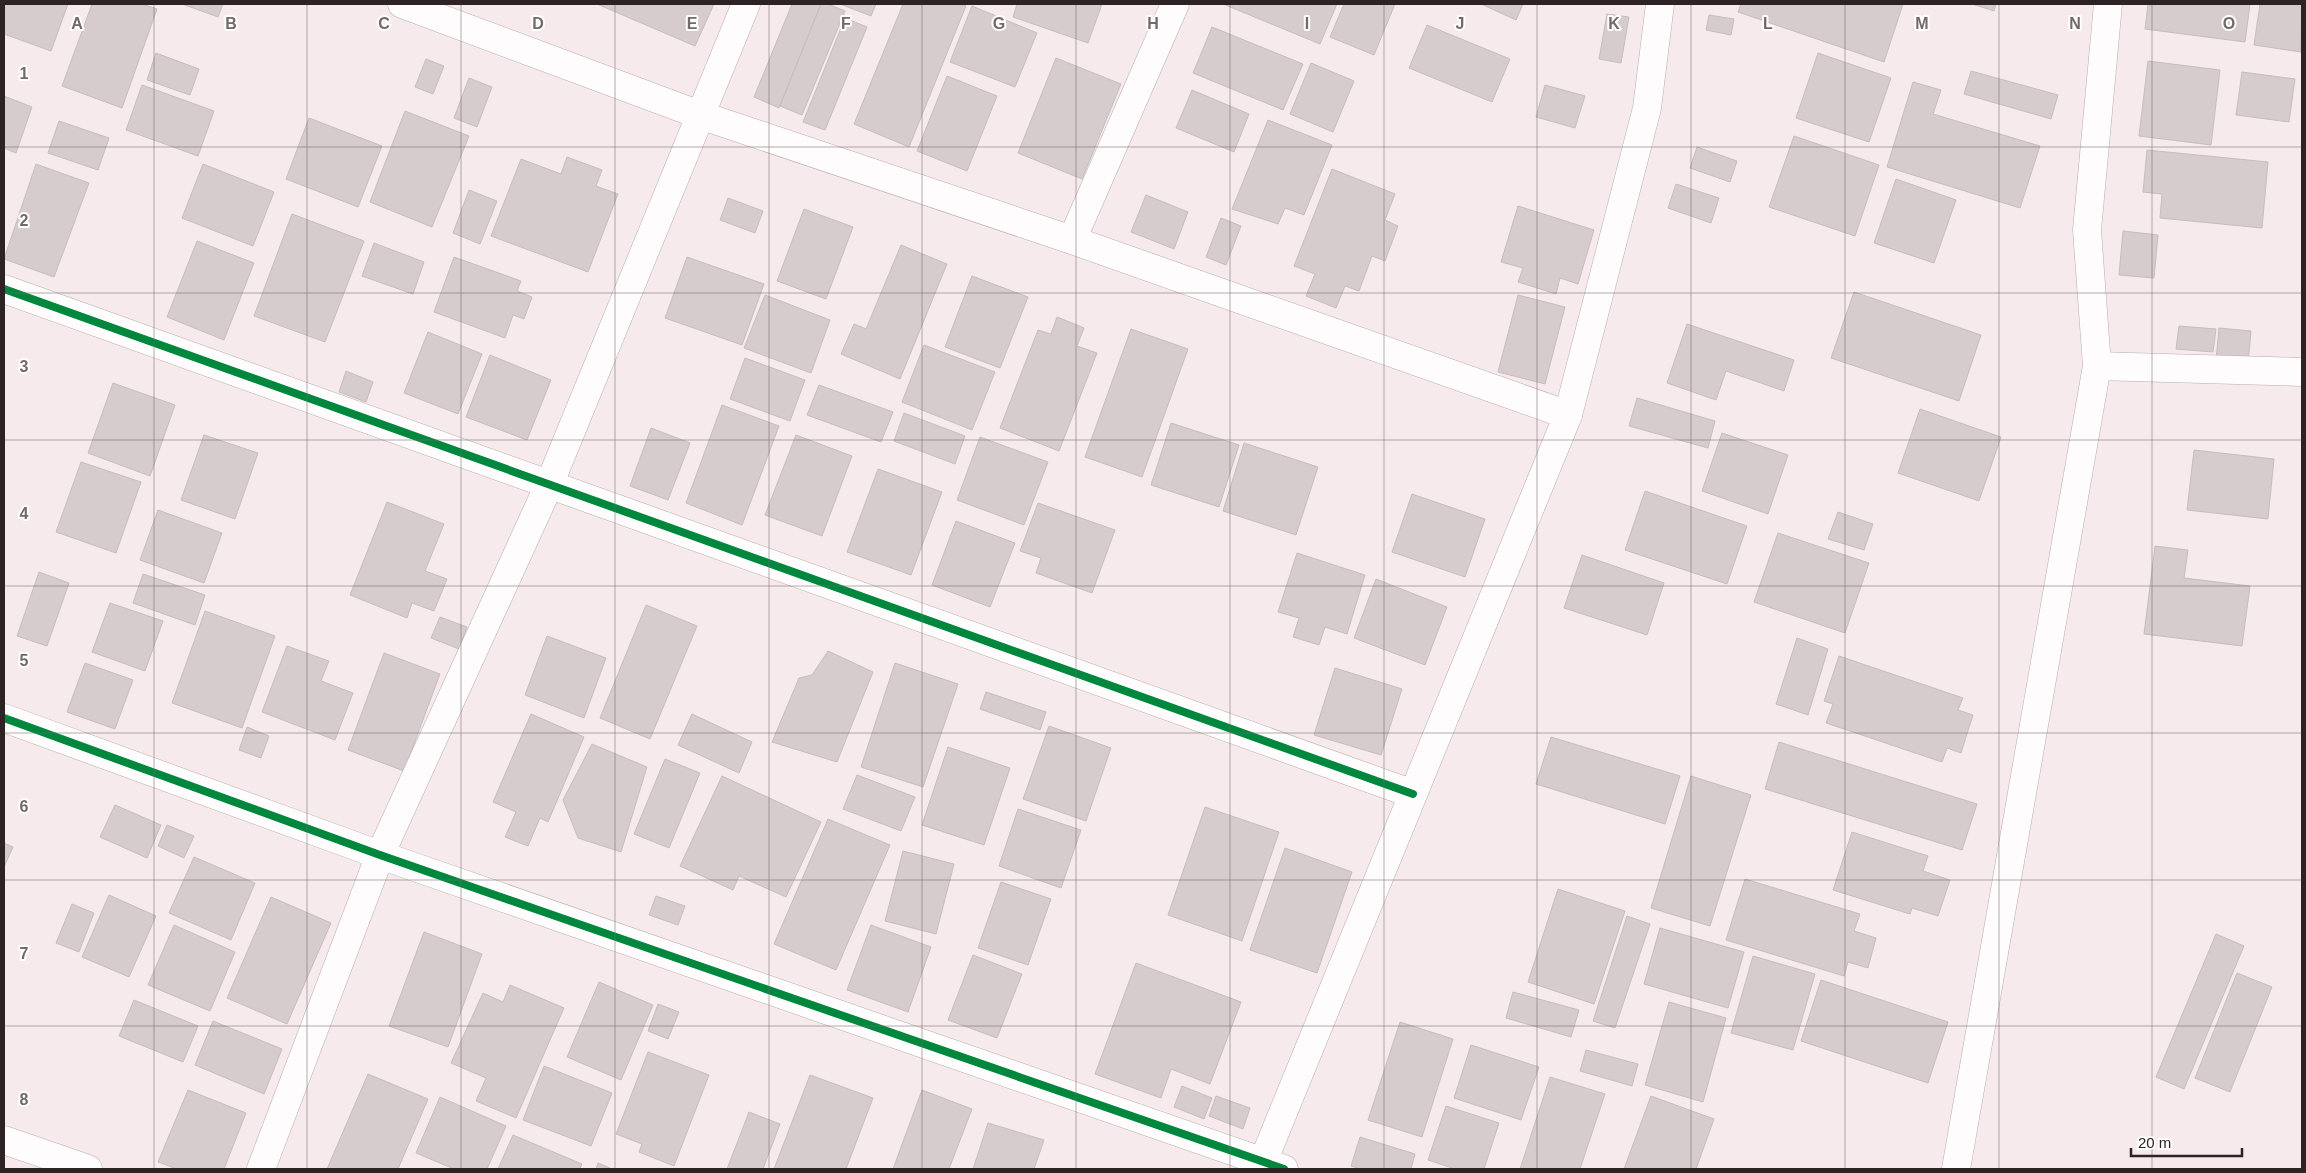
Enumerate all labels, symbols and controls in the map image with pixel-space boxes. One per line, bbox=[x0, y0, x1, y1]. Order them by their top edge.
text: A bbox=[71, 15, 83, 32]
text: B bbox=[225, 15, 237, 32]
text: C bbox=[378, 15, 390, 32]
text: D bbox=[532, 15, 544, 32]
text: E bbox=[687, 15, 698, 32]
text: F bbox=[841, 15, 851, 32]
text: G bbox=[993, 15, 1005, 32]
text: H bbox=[1147, 15, 1159, 32]
text: I bbox=[1305, 15, 1309, 32]
text: J bbox=[1456, 15, 1464, 32]
text: K bbox=[1608, 15, 1620, 32]
text: L bbox=[1763, 15, 1773, 32]
text: M bbox=[1915, 15, 1929, 32]
text: N bbox=[2069, 15, 2081, 32]
text: O bbox=[2223, 15, 2235, 32]
text: 1 bbox=[20, 65, 29, 82]
text: 2 bbox=[20, 212, 29, 229]
text: 3 bbox=[20, 358, 29, 375]
text: 4 bbox=[20, 505, 29, 522]
text: 5 bbox=[20, 652, 29, 669]
text: 6 bbox=[20, 798, 29, 815]
text: 7 bbox=[20, 945, 29, 962]
text: 8 bbox=[20, 1091, 29, 1108]
scale bar bbox=[2131, 1126, 2242, 1158]
text: 20 m bbox=[2138, 1134, 2171, 1151]

